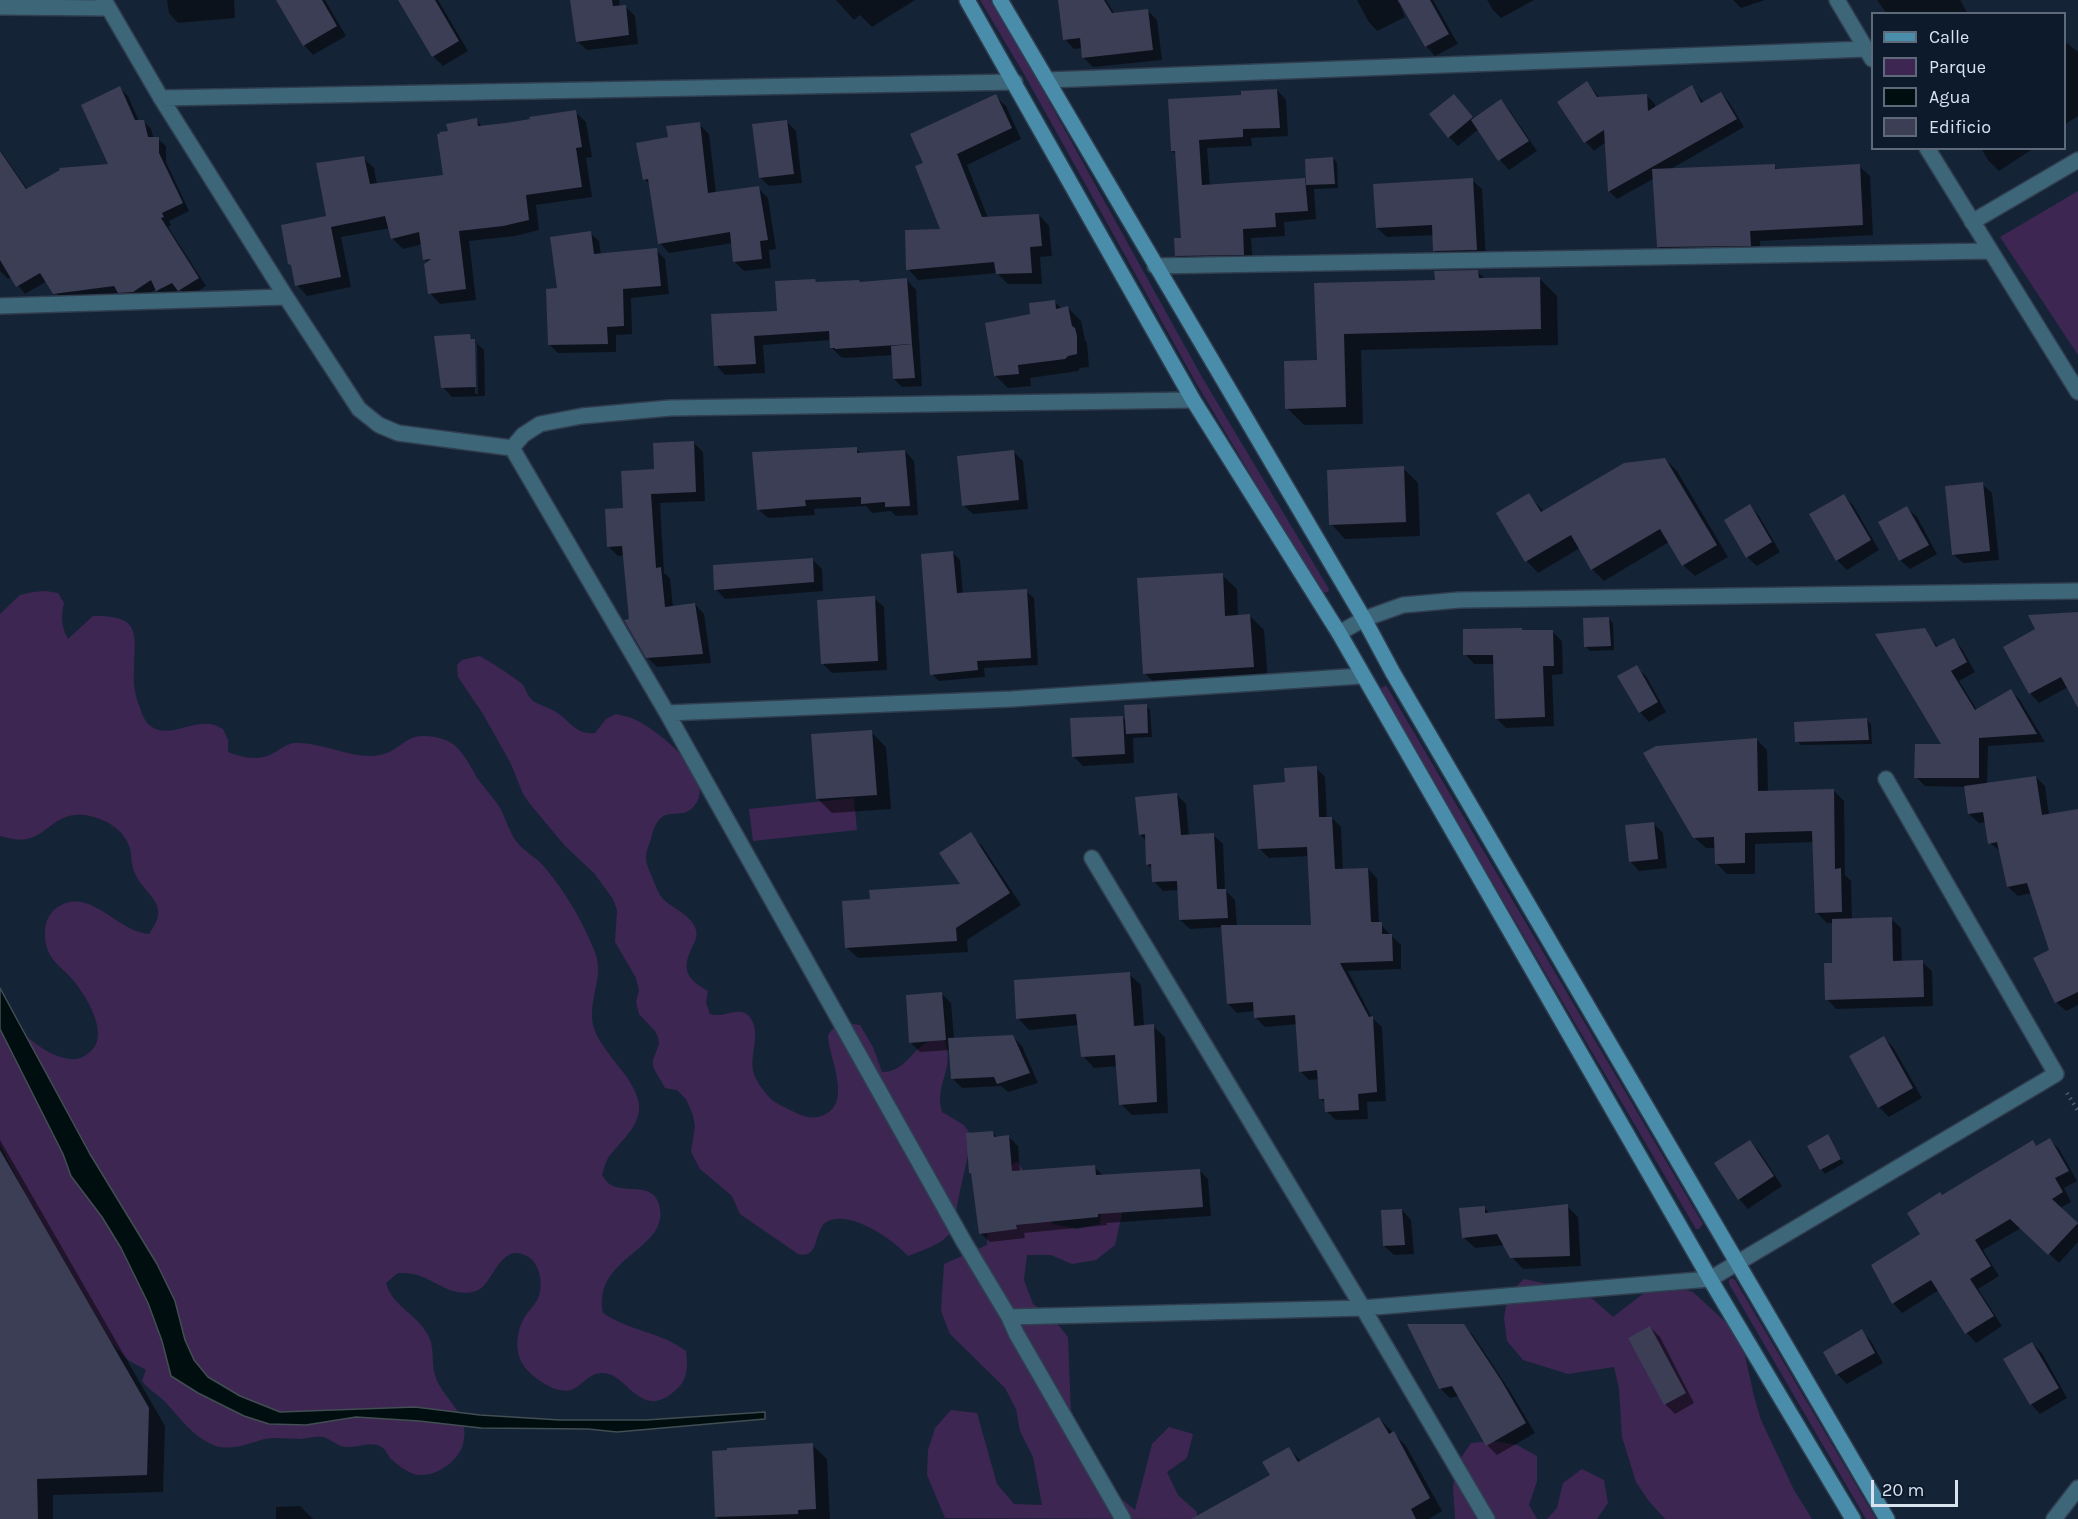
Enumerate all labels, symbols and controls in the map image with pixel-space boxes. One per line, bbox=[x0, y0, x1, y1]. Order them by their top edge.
legend bbox=[1871, 12, 2066, 150]
text: Calle bbox=[1929, 26, 1969, 48]
text: Parque bbox=[1929, 56, 1986, 78]
text: Agua bbox=[1929, 86, 1970, 108]
text: Edificio bbox=[1929, 116, 1991, 138]
scale bar bbox=[1874, 1468, 1961, 1506]
text: 20 m bbox=[1882, 1479, 1924, 1501]

